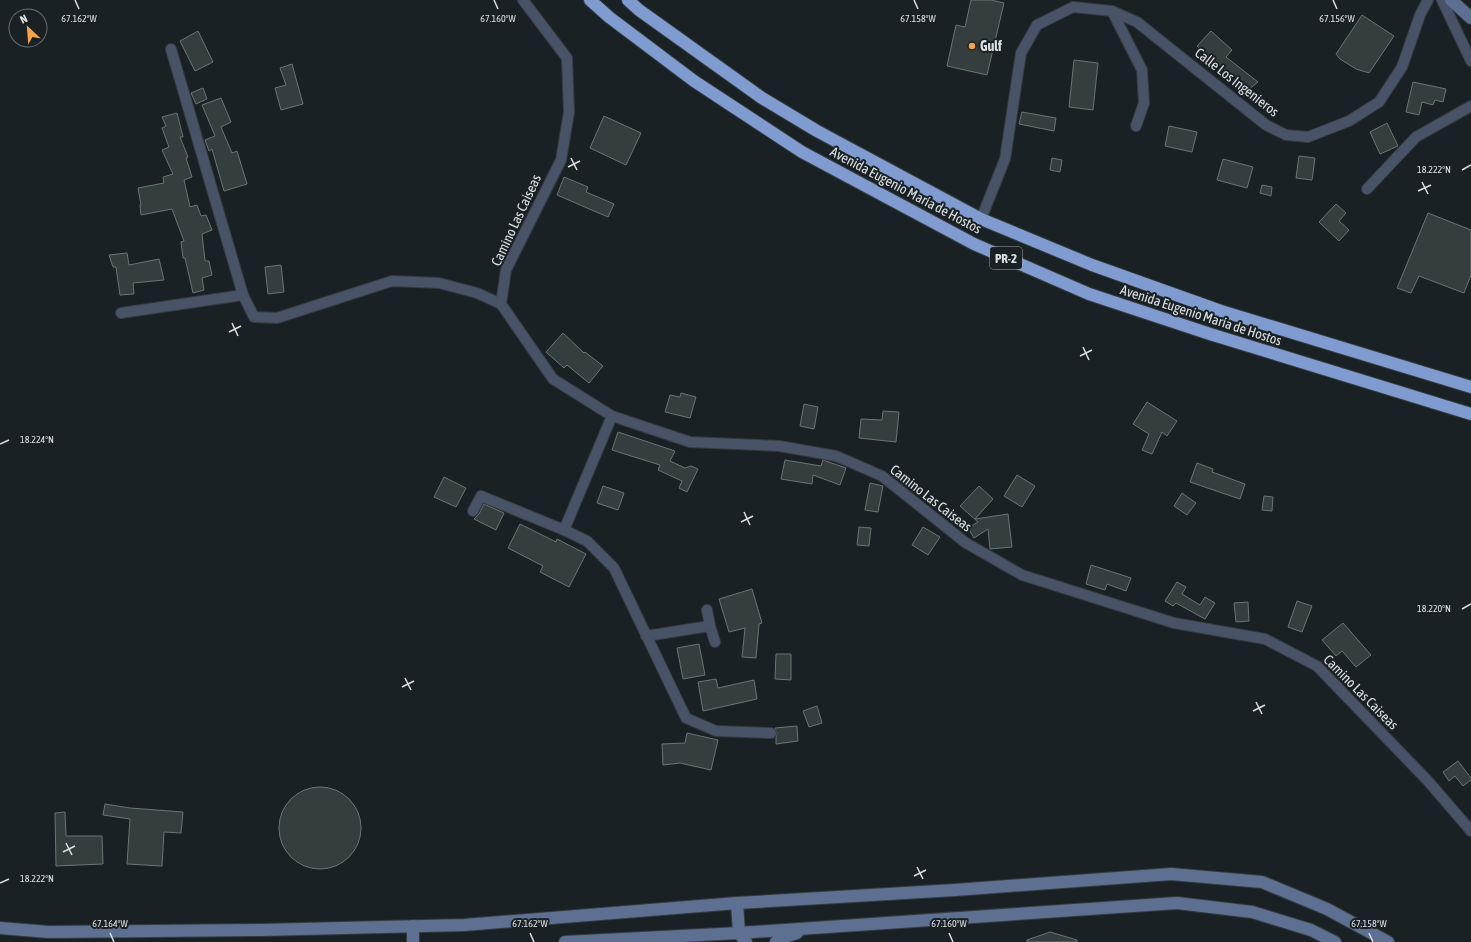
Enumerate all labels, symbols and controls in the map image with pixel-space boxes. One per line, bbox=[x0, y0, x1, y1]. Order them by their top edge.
north arrow bbox=[8, 8, 48, 48]
text: N bbox=[18, 12, 29, 26]
text: 67.162°W bbox=[61, 13, 97, 24]
text: 67.160°W bbox=[480, 13, 516, 24]
text: 67.158°W bbox=[900, 13, 936, 24]
text: 67.156°W bbox=[1319, 13, 1355, 24]
place label: Gulf bbox=[980, 38, 1002, 54]
marker: Gulf bbox=[967, 41, 977, 51]
street label: Calle Los Ingenieros bbox=[1192, 44, 1282, 120]
street label: Avenida Eugenio María de Hostos bbox=[828, 143, 984, 237]
text: 18.222°N bbox=[1417, 164, 1451, 175]
street label: Camino Las Caiseas bbox=[488, 172, 544, 268]
road number: PR-2 bbox=[990, 247, 1022, 269]
street label: Avenida Eugenio María de Hostos bbox=[1118, 281, 1284, 349]
text: 18.224°N bbox=[20, 434, 54, 445]
street label: Camino Las Caiseas bbox=[887, 461, 975, 535]
text: 18.220°N bbox=[1417, 603, 1451, 614]
street label: Camino Las Caiseas bbox=[1320, 651, 1402, 733]
text: 18.222°N bbox=[20, 873, 54, 884]
text: 67.164°W bbox=[92, 918, 128, 929]
text: 67.162°W bbox=[512, 918, 548, 929]
text: 67.160°W bbox=[931, 918, 967, 929]
text: 67.158°W bbox=[1351, 918, 1387, 929]

